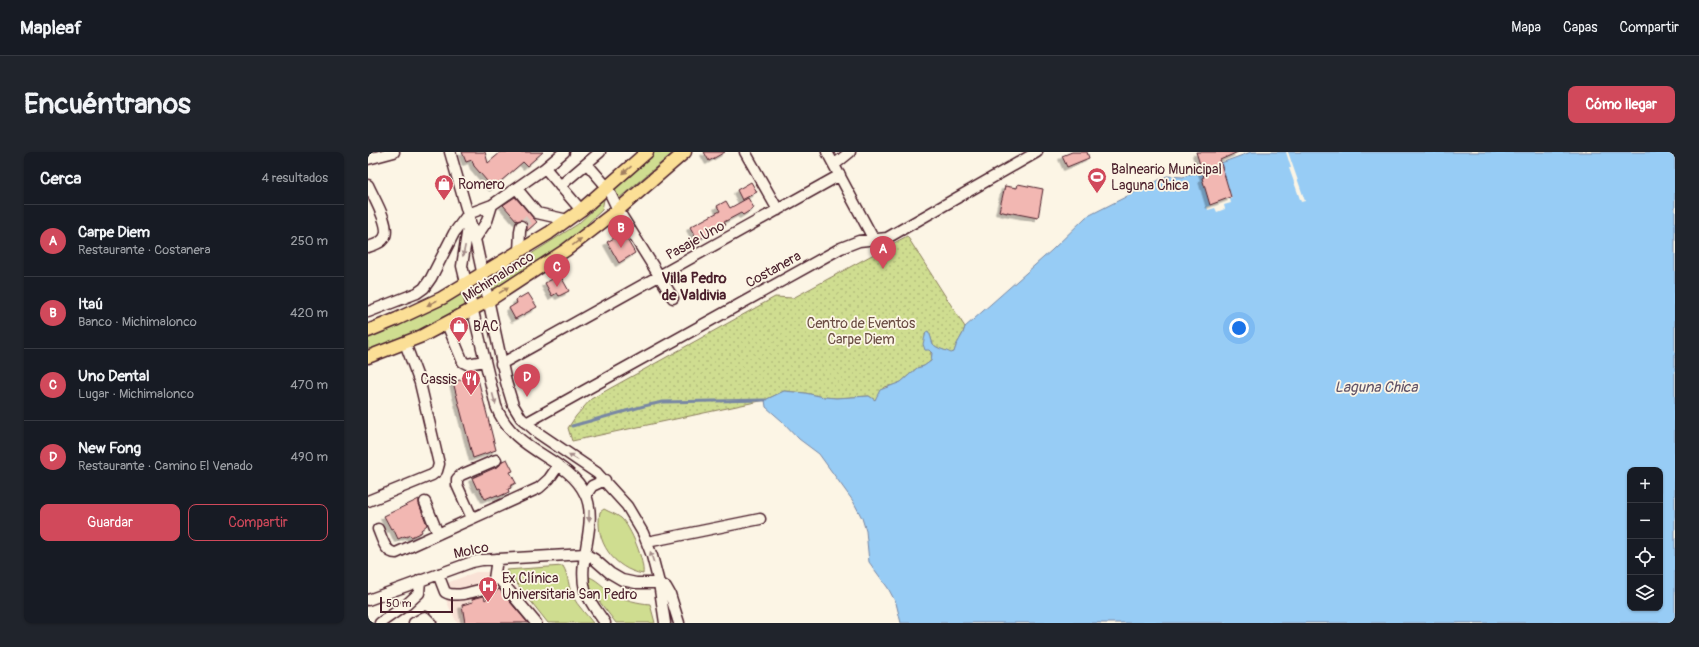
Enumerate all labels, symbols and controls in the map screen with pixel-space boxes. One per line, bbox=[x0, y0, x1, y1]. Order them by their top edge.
text: Mapleaf bbox=[20, 16, 82, 40]
text: Mapa bbox=[1511, 19, 1541, 36]
text: Capas bbox=[1563, 19, 1598, 36]
text: Compartir bbox=[1620, 19, 1679, 36]
button: Cómo llegar bbox=[1568, 86, 1675, 123]
text: Encuéntranos bbox=[24, 87, 191, 122]
place label: Balneario Municipal Laguna Chica bbox=[1111, 161, 1222, 194]
one-way arrow bbox=[622, 165, 632, 174]
sports icon: Balneario Municipal Laguna Chica bbox=[1086, 166, 1108, 194]
text: Cerca bbox=[40, 168, 81, 189]
text: 4 resultados bbox=[261, 170, 328, 186]
shop icon: Romero bbox=[433, 173, 455, 201]
place label: Romero bbox=[458, 176, 505, 193]
pin: B bbox=[608, 215, 634, 248]
street label: Pasaje Uno bbox=[663, 217, 728, 264]
text: Carpe Diem bbox=[78, 223, 150, 242]
text: A bbox=[49, 233, 57, 249]
text: 250 m bbox=[290, 233, 328, 249]
pin: A bbox=[870, 236, 896, 269]
one-way arrow bbox=[571, 238, 582, 246]
text: Restaurante · Costanera bbox=[78, 242, 210, 258]
one-way arrow bbox=[460, 245, 466, 257]
street label: Costanera bbox=[743, 247, 804, 292]
street label: Michimalonco bbox=[460, 248, 537, 305]
pin: C bbox=[544, 254, 570, 287]
district label: Villa Pedro de Valdivia bbox=[661, 269, 727, 305]
one-way arrow bbox=[499, 286, 510, 294]
text: Itaú bbox=[78, 295, 103, 314]
one-way arrow bbox=[426, 300, 438, 306]
text: B bbox=[49, 305, 57, 321]
text: 420 m bbox=[290, 305, 328, 321]
text: Banco · Michimalonco bbox=[78, 314, 197, 330]
shop icon: BAC bbox=[448, 315, 470, 343]
park label: Centro de Eventos Carpe Diem bbox=[807, 315, 916, 348]
place label: BAC bbox=[473, 318, 499, 335]
your location bbox=[1229, 318, 1249, 338]
pin: D bbox=[514, 364, 540, 397]
text: Uno Dental bbox=[78, 367, 149, 386]
restaurant icon: Cassis bbox=[460, 368, 482, 396]
place label: Cassis bbox=[421, 371, 458, 388]
text: C bbox=[49, 377, 57, 393]
text: 470 m bbox=[290, 377, 328, 393]
water label: Laguna Chica bbox=[1335, 378, 1418, 397]
text: Lugar · Michimalonco bbox=[78, 386, 194, 402]
one-way arrow bbox=[491, 393, 497, 405]
text: New Fong bbox=[78, 439, 141, 458]
text: D bbox=[49, 449, 57, 465]
text: 490 m bbox=[291, 449, 328, 465]
one-way arrow bbox=[567, 454, 579, 461]
text: Restaurante · Camino El Venado bbox=[78, 458, 253, 474]
map controls bbox=[1627, 467, 1663, 611]
button: + bbox=[1627, 467, 1663, 503]
button: − bbox=[1627, 503, 1663, 539]
button: Guardar bbox=[40, 504, 180, 541]
button: Compartir bbox=[188, 504, 328, 541]
one-way arrow bbox=[586, 510, 592, 523]
street label: Molco bbox=[452, 538, 491, 563]
button: locate bbox=[1627, 539, 1663, 575]
one-way arrow bbox=[649, 551, 655, 563]
place label: Ex Clínica Universitaria San Pedro bbox=[502, 570, 638, 603]
hospital icon: Ex Clínica Universitaria San Pedro bbox=[477, 575, 499, 603]
button: layers bbox=[1627, 575, 1663, 611]
scale bar bbox=[380, 595, 453, 614]
text: 50 m bbox=[386, 597, 412, 610]

